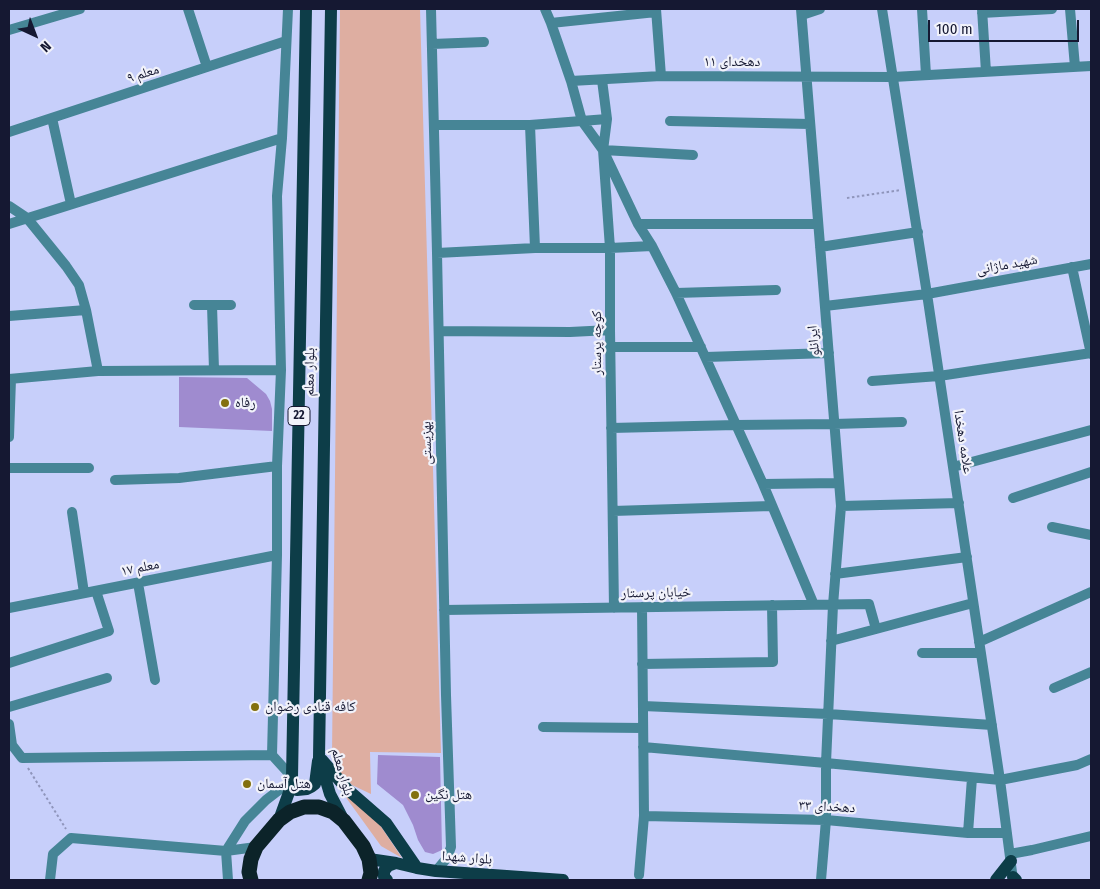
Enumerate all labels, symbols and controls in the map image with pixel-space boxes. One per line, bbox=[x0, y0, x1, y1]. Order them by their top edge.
north arrow bbox=[10, 10, 60, 60]
scale bar bbox=[930, 10, 1081, 42]
text: 100 m bbox=[936, 20, 973, 38]
text: N bbox=[37, 37, 54, 55]
street label: دهخدای ۱۱ bbox=[704, 54, 760, 70]
street label: معلم ۹ bbox=[125, 61, 161, 87]
street label: شهید ماژانی bbox=[975, 251, 1039, 279]
street label: کوچه پرستار bbox=[589, 311, 605, 375]
street label: ایرانلو bbox=[804, 325, 824, 357]
street label: بلوار معلم bbox=[301, 347, 319, 397]
place label: رفاه bbox=[235, 395, 256, 411]
marker: رفاه bbox=[219, 397, 231, 409]
road number: 22 bbox=[288, 406, 310, 426]
street label: علامه دهخدا bbox=[950, 409, 976, 475]
street label: بهزیستی bbox=[418, 421, 436, 465]
street label: معلم ۱۷ bbox=[119, 556, 161, 580]
street label: خیابان پرستار bbox=[621, 584, 691, 602]
place label: کافه قنادی رضوان bbox=[265, 699, 356, 715]
marker: کافه قنادی رضوان bbox=[249, 701, 261, 713]
street label: بلوار معلم bbox=[327, 746, 357, 798]
place label: هتل آسمان bbox=[257, 776, 311, 792]
marker: هتل آسمان bbox=[241, 778, 253, 790]
place label: هتل نگین bbox=[425, 787, 472, 803]
marker: هتل نگین bbox=[409, 789, 421, 801]
street label: دهخدای ۳۳ bbox=[798, 797, 856, 817]
street label: بلوار شهدا bbox=[441, 848, 493, 868]

